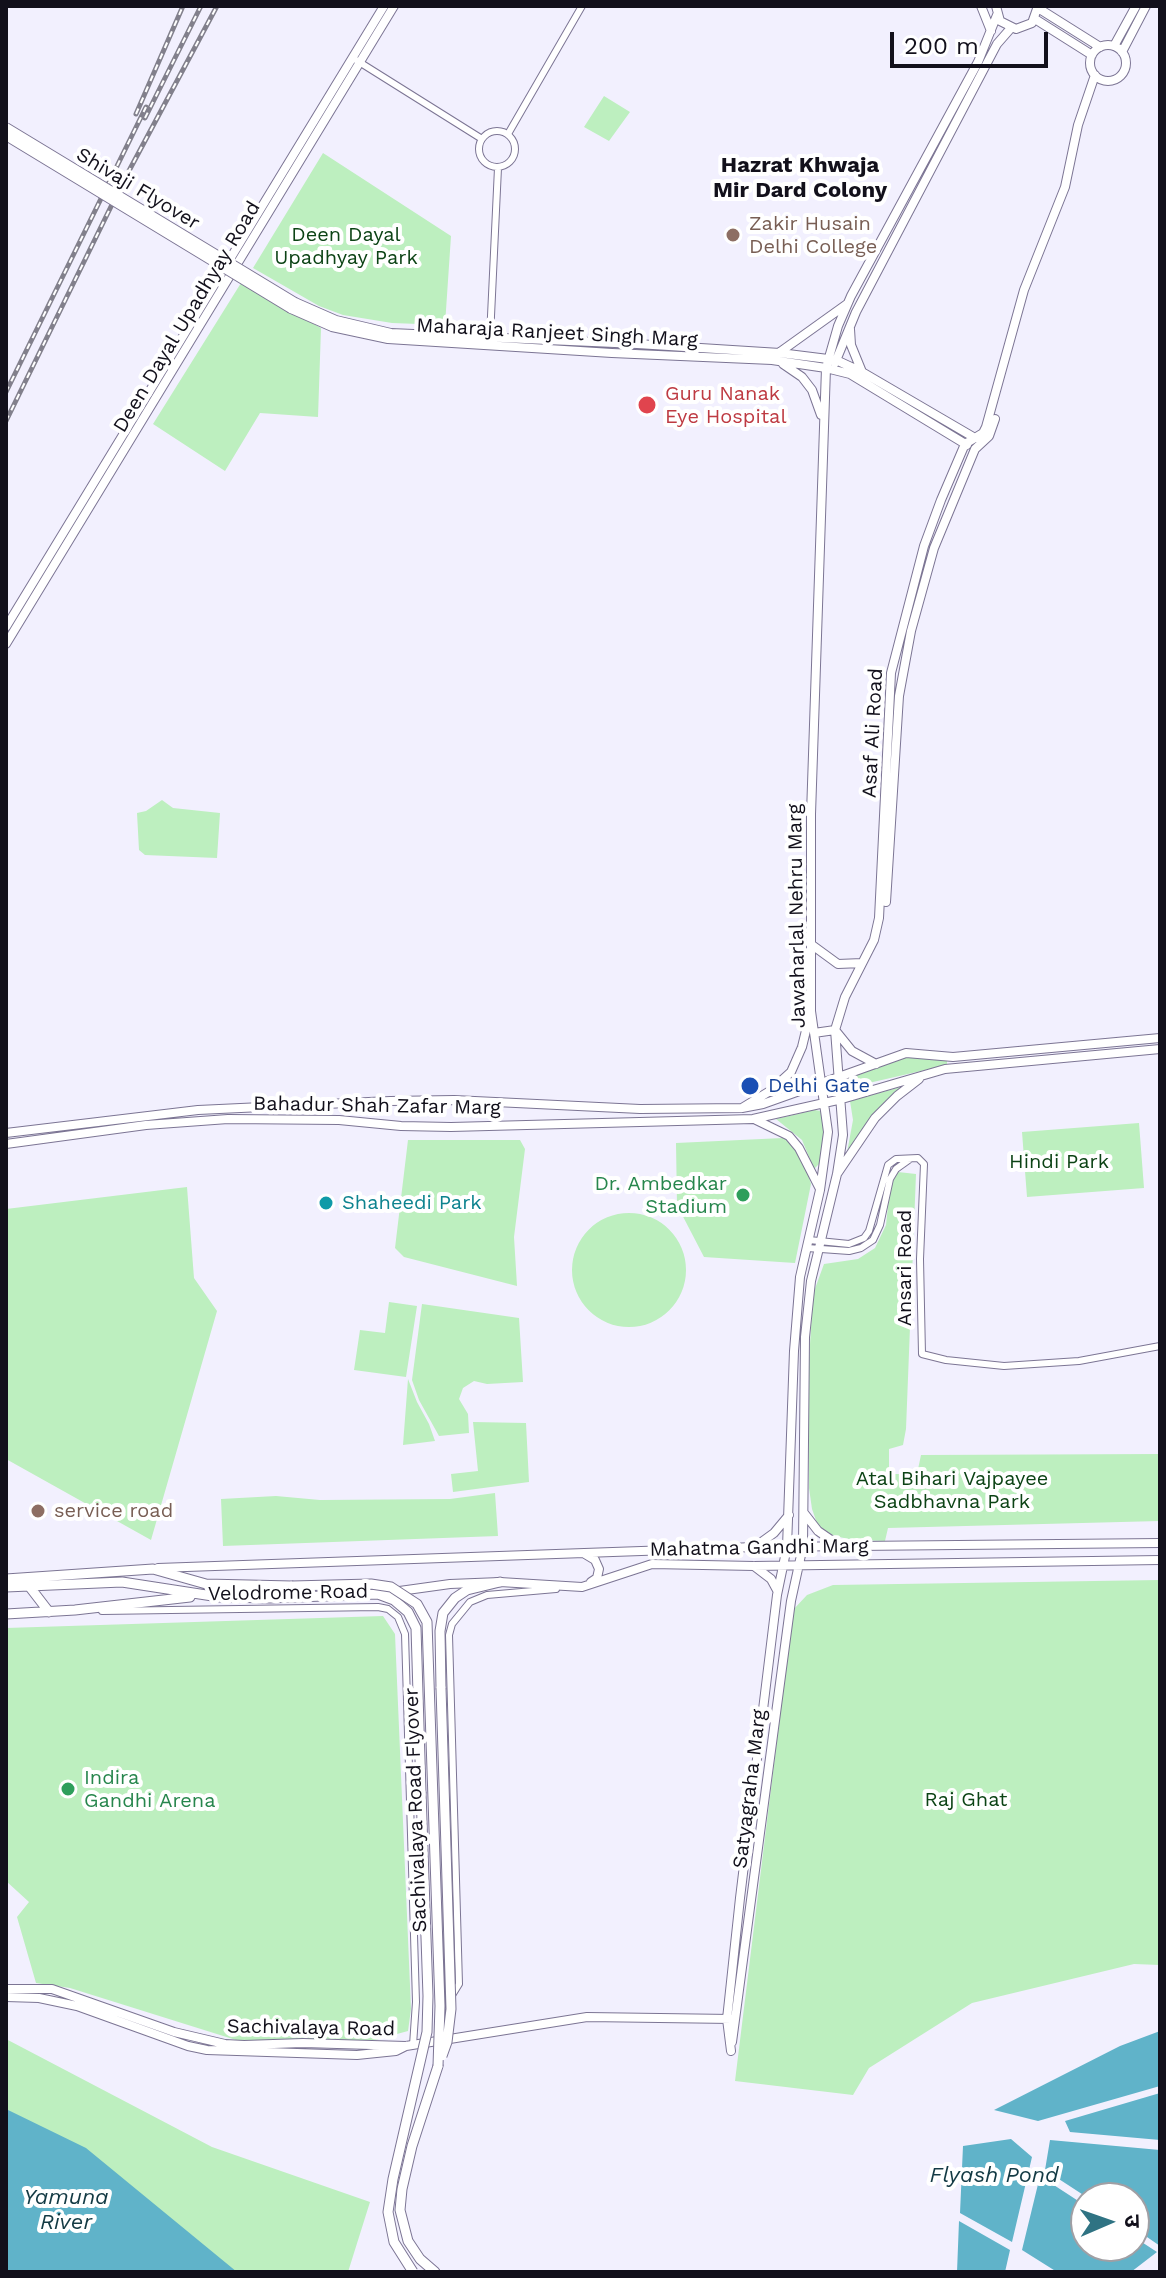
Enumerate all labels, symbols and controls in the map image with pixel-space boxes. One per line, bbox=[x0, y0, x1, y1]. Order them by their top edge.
scale bar bbox=[894, 16, 1052, 66]
text: 200 m bbox=[904, 32, 979, 60]
street label: Shivaji Flyover bbox=[72, 143, 204, 235]
district label: Hazrat Khwaja Mir Dard Colony bbox=[713, 153, 887, 204]
street label: Deen Dayal Upadhyay Road bbox=[108, 197, 266, 437]
place label: Zakir Husain Delhi College bbox=[749, 212, 877, 259]
park label: Deen Dayal Upadhyay Park bbox=[274, 223, 418, 270]
marker: Zakir Husain Delhi College bbox=[724, 226, 742, 244]
street label: Maharaja Ranjeet Singh Marg bbox=[416, 314, 698, 352]
place label: Guru Nanak Eye Hospital bbox=[665, 382, 787, 429]
marker: Guru Nanak Eye Hospital bbox=[636, 394, 658, 416]
street label: Asaf Ali Road bbox=[858, 668, 888, 798]
street label: Jawaharlal Nehru Marg bbox=[783, 804, 811, 1028]
place label: Delhi Gate bbox=[768, 1074, 870, 1098]
marker: Delhi Gate bbox=[739, 1075, 761, 1097]
street label: Bahadur Shah Zafar Marg bbox=[253, 1092, 501, 1120]
park label: Hindi Park bbox=[1009, 1150, 1109, 1174]
place label: Dr. Ambedkar Stadium bbox=[594, 1172, 727, 1219]
marker: Dr. Ambedkar Stadium bbox=[734, 1186, 752, 1204]
place label: Shaheedi Park bbox=[342, 1191, 482, 1215]
marker: Shaheedi Park bbox=[317, 1194, 335, 1212]
street label: Ansari Road bbox=[893, 1210, 917, 1326]
park label: Atal Bihari Vajpayee Sadbhavna Park bbox=[856, 1467, 1048, 1514]
place label: service road bbox=[54, 1499, 173, 1523]
marker: service road bbox=[29, 1502, 47, 1520]
street label: Mahatma Gandhi Marg bbox=[649, 1534, 869, 1562]
street label: Velodrome Road bbox=[208, 1580, 368, 1606]
street label: Sachivalaya Road Flyover bbox=[400, 1687, 432, 1933]
street label: Satyagraha Marg bbox=[728, 1708, 772, 1870]
place label: Indira Gandhi Arena bbox=[84, 1766, 216, 1813]
marker: Indira Gandhi Arena bbox=[59, 1780, 77, 1798]
park label: Raj Ghat bbox=[925, 1788, 1007, 1812]
street label: Sachivalaya Road bbox=[227, 2015, 395, 2041]
water label: Flyash Pond bbox=[930, 2163, 1058, 2189]
north arrow bbox=[1070, 2182, 1150, 2262]
water label: Yamuna River bbox=[23, 2185, 109, 2236]
text: उ bbox=[1120, 2214, 1145, 2228]

